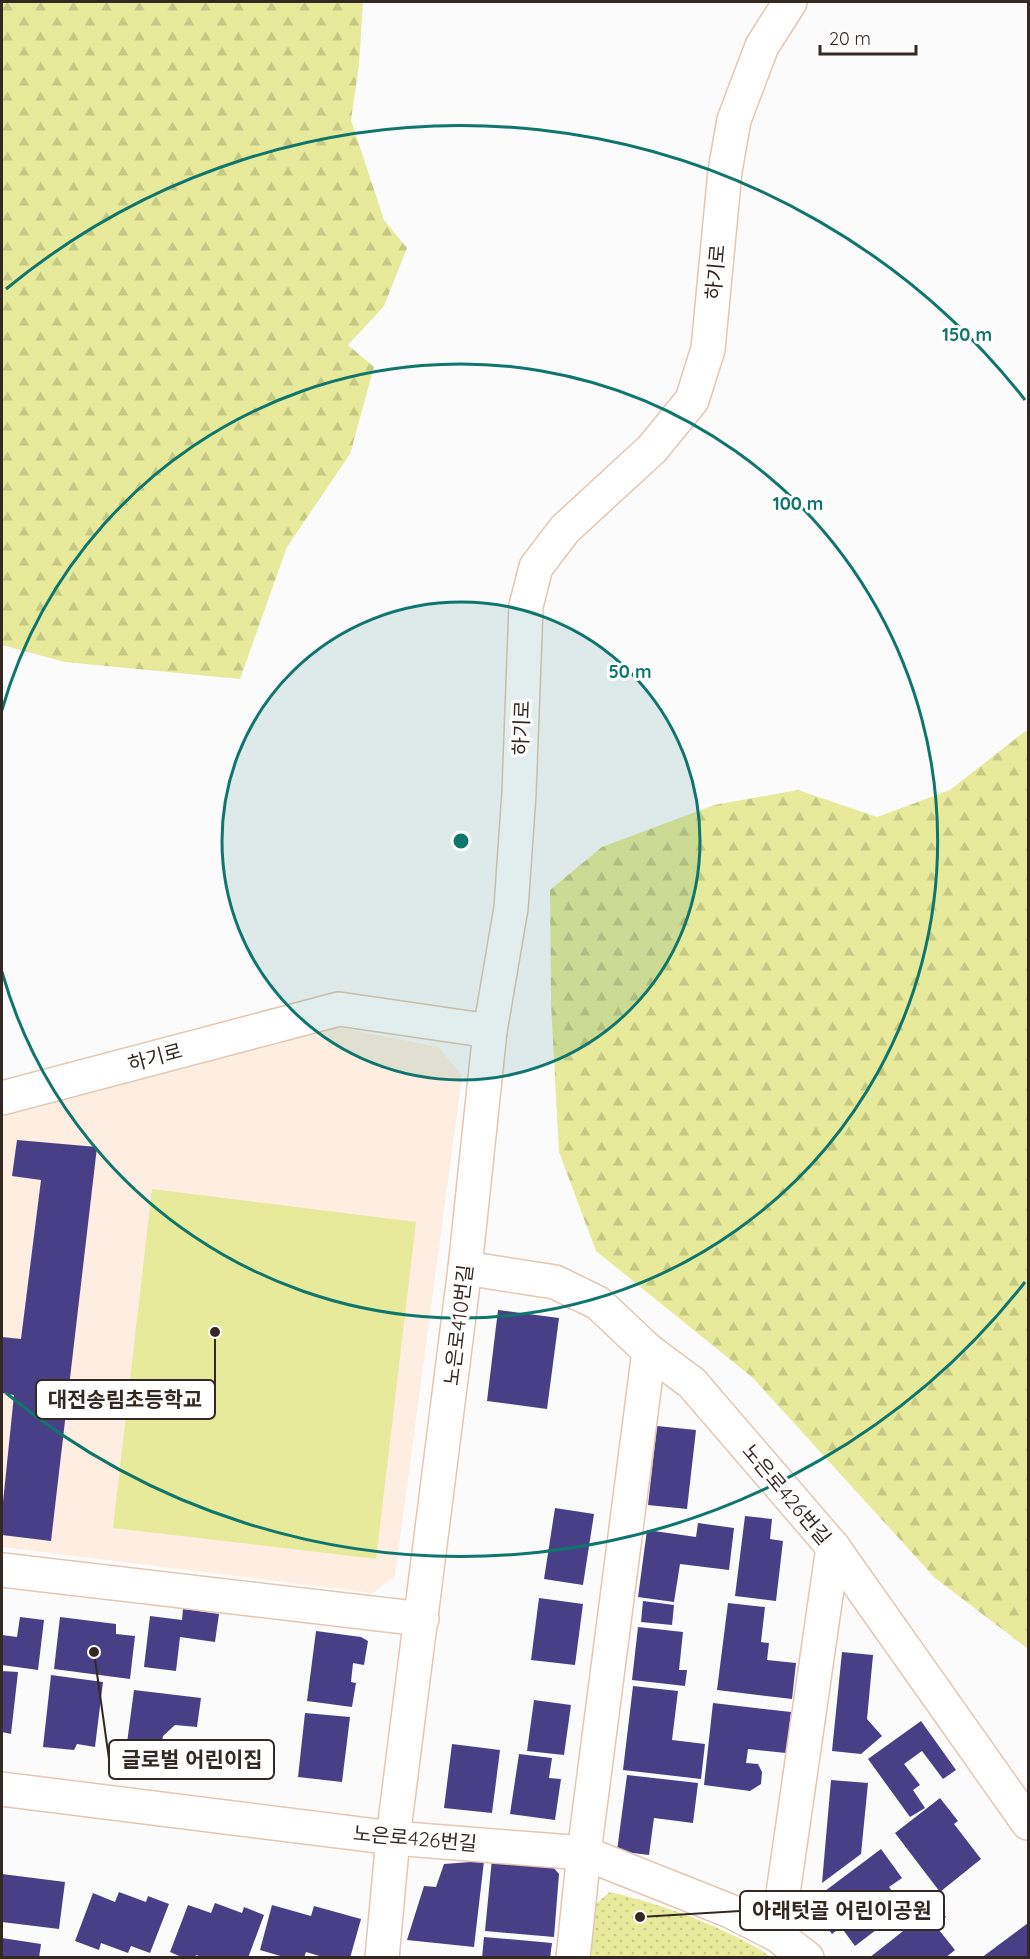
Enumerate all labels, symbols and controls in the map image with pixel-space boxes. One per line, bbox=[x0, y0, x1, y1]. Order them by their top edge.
scale bar bbox=[820, 18, 916, 56]
text: 20 m bbox=[829, 27, 871, 50]
street label: 하기로 bbox=[700, 243, 730, 301]
text: 150 m bbox=[942, 323, 992, 346]
text: 100 m bbox=[773, 492, 823, 515]
text: 50 m bbox=[608, 660, 652, 683]
street label: 하기로 bbox=[508, 700, 534, 756]
centre of rings bbox=[451, 831, 471, 851]
street label: 하기로 bbox=[125, 1038, 185, 1076]
street label: 노은로410번길 bbox=[438, 1263, 478, 1387]
callout: 대전송림초등학교 bbox=[36, 1380, 215, 1419]
text: 대전송림초등학교 bbox=[48, 1386, 202, 1412]
street label: 노은로426번길 bbox=[737, 1438, 837, 1550]
callout: 글로벌 어린이집 bbox=[109, 1740, 274, 1779]
text: 글로벌 어린이집 bbox=[121, 1746, 263, 1772]
street label: 노은로426번길 bbox=[352, 1820, 478, 1856]
callout: 아래텃골 어린이공원 bbox=[740, 1891, 944, 1930]
text: 아래텃골 어린이공원 bbox=[752, 1897, 932, 1923]

